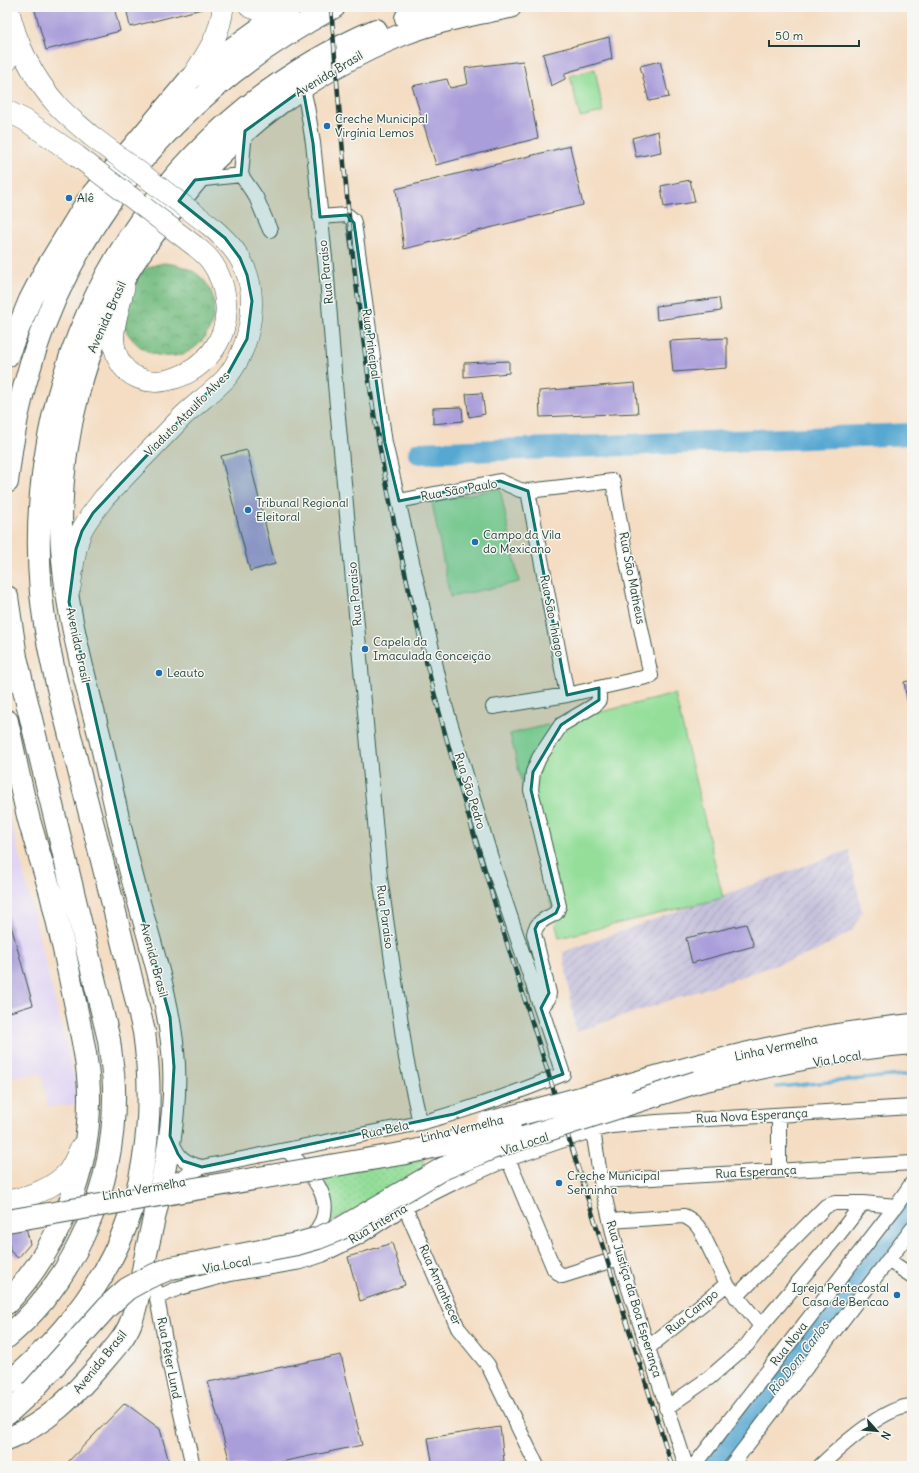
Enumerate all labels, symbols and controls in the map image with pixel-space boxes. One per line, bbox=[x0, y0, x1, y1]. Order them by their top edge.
scale bar bbox=[769, 22, 859, 48]
text: 50 m bbox=[775, 28, 804, 43]
street label: Avenida Brasil bbox=[292, 47, 365, 100]
place label: Creche Municipal Virgínia Lemos bbox=[335, 111, 428, 140]
marker: Creche Municipal Virgínia Lemos bbox=[322, 121, 332, 131]
place label: Alê bbox=[77, 190, 94, 205]
marker: Alê bbox=[64, 193, 74, 203]
street label: Rua Paraíso bbox=[315, 239, 336, 305]
street label: Avenida Brasil bbox=[84, 279, 129, 355]
street label: Rua Principal bbox=[359, 308, 384, 380]
street label: Viaduto Ataulfo Alves bbox=[141, 368, 232, 459]
street label: Rua São Paulo bbox=[419, 475, 499, 504]
place label: Tribunal Regional Eleitoral bbox=[256, 495, 349, 524]
marker: Tribunal Regional Eleitoral bbox=[243, 505, 253, 515]
place label: Campo da Vila do Mexicano bbox=[483, 527, 561, 556]
street label: Rua São Matheus bbox=[616, 530, 649, 625]
marker: Campo da Vila do Mexicano bbox=[470, 537, 480, 547]
street label: Rua Paraíso bbox=[344, 561, 365, 627]
street label: Rua São Thiago bbox=[537, 574, 568, 659]
street label: Avenida Brasil bbox=[63, 606, 94, 684]
place label: Capela da Imaculada Conceição bbox=[373, 634, 491, 663]
marker: Capela da Imaculada Conceição bbox=[360, 644, 370, 654]
place label: Leauto bbox=[167, 665, 204, 680]
marker: Leauto bbox=[154, 668, 164, 678]
street label: Rua São Pedro bbox=[452, 751, 489, 831]
street label: Rua Paraíso bbox=[374, 884, 397, 950]
street label: Avenida Brasil bbox=[137, 921, 172, 999]
street label: Linha Vermelha bbox=[733, 1031, 819, 1064]
street label: Via Local bbox=[812, 1047, 862, 1070]
street label: Rua Nova Esperança bbox=[696, 1105, 808, 1126]
street label: Linha Vermelha bbox=[419, 1112, 505, 1145]
street label: Rua Bela bbox=[360, 1117, 410, 1142]
street label: Via Local bbox=[499, 1129, 550, 1158]
street label: Rua Esperança bbox=[715, 1162, 797, 1181]
place label: Creche Municipal Senninha bbox=[567, 1168, 660, 1197]
street label: Linha Vermelha bbox=[101, 1174, 187, 1203]
marker: Creche Municipal Senninha bbox=[554, 1178, 564, 1188]
street label: Rua Interna bbox=[346, 1200, 410, 1247]
street label: Rua Justiça da Boa Esperança bbox=[603, 1218, 666, 1379]
street label: Rua Amanhecer bbox=[416, 1242, 465, 1328]
street label: Via Local bbox=[202, 1253, 252, 1276]
place label: Igreja Pentecostal Casa de Bencao bbox=[792, 1280, 889, 1309]
street label: Rua Campo bbox=[662, 1286, 721, 1337]
marker: Igreja Pentecostal Casa de Bencao bbox=[892, 1290, 902, 1300]
street label: Rua Péter Lund bbox=[154, 1316, 185, 1400]
water label: Rio Dom Carlos bbox=[764, 1317, 833, 1399]
street label: Rua Nova bbox=[767, 1319, 811, 1369]
street label: Avenida Brasil bbox=[70, 1327, 130, 1396]
north arrow bbox=[857, 1411, 897, 1451]
text: N bbox=[878, 1429, 894, 1442]

